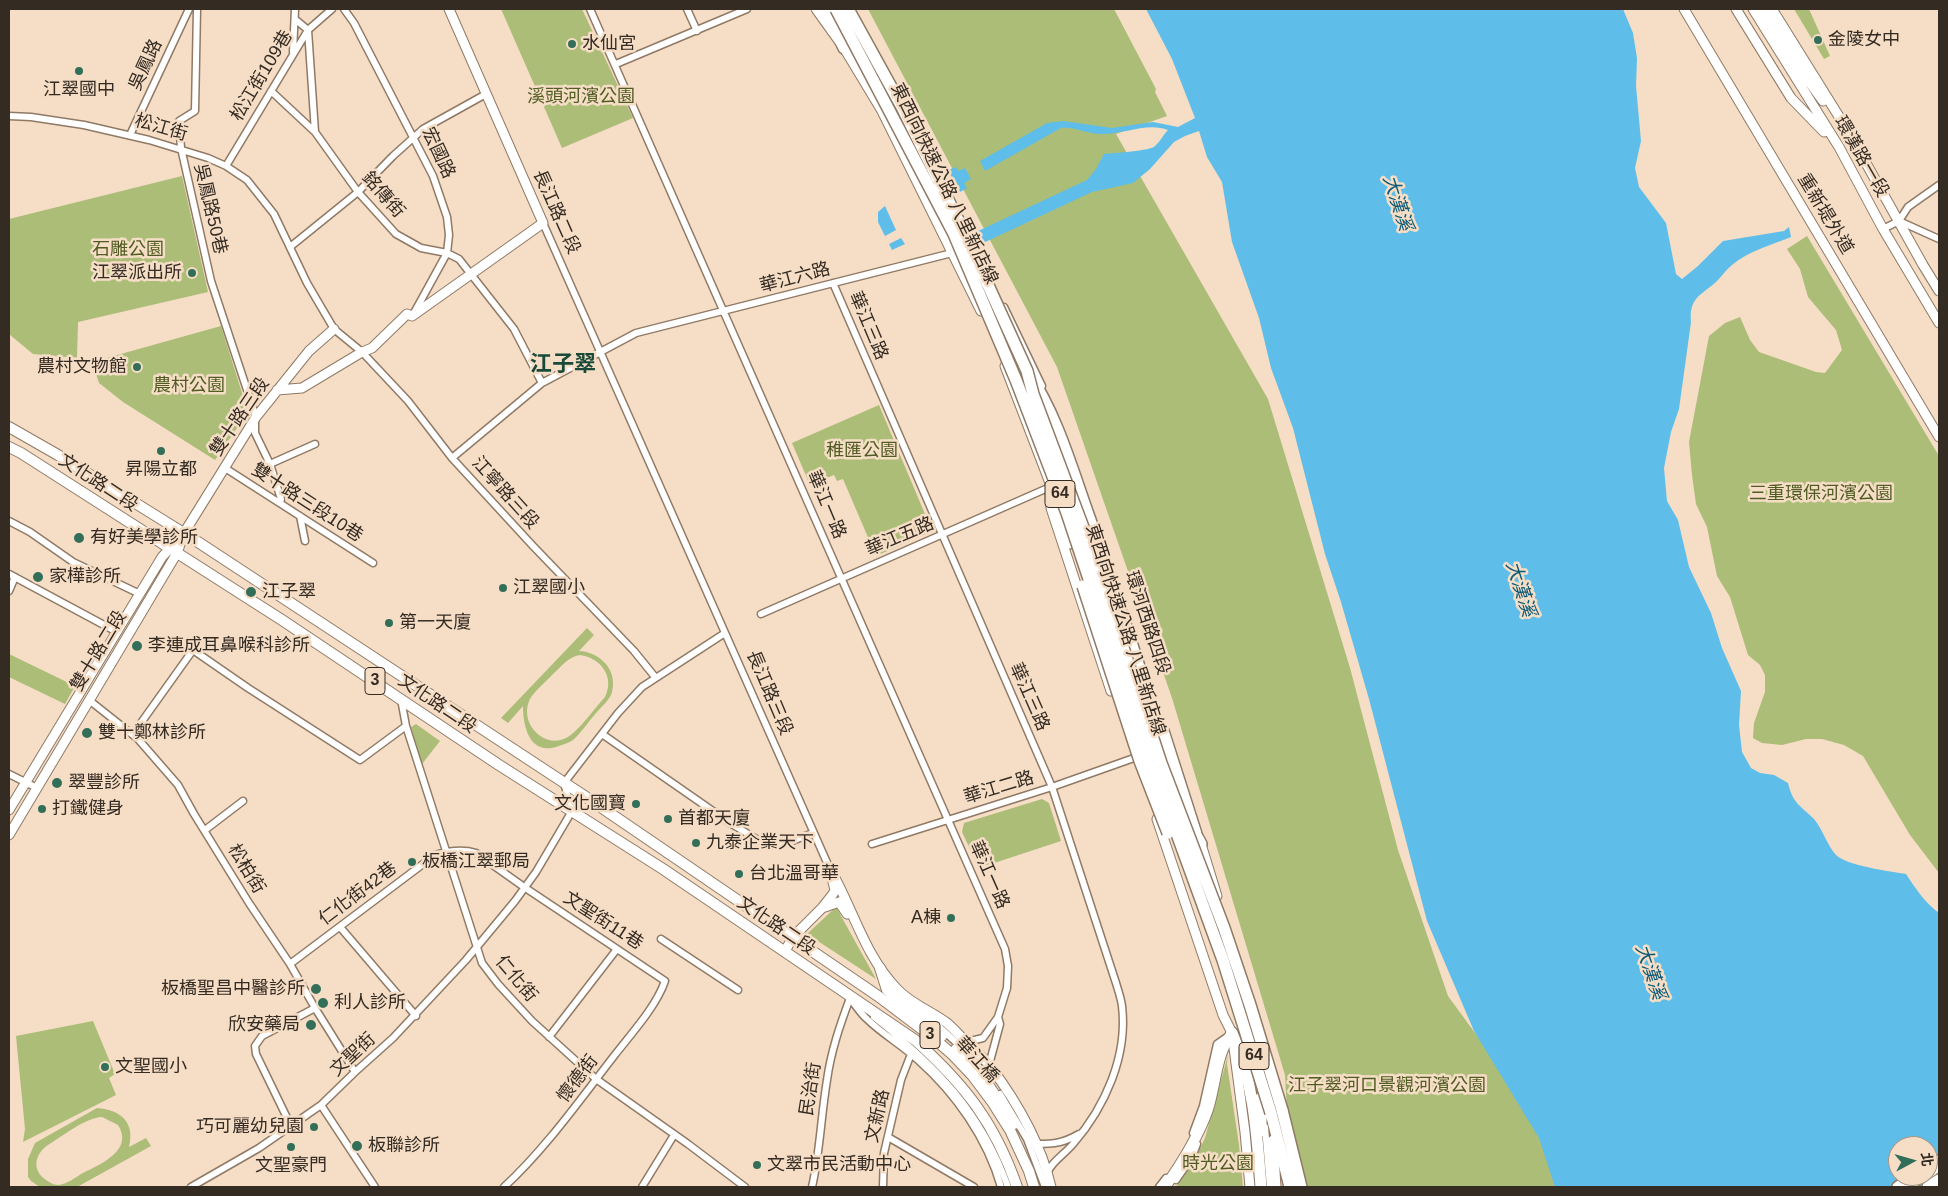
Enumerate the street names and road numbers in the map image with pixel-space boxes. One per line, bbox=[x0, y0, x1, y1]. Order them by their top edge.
street label: 松江街109巷 bbox=[226, 27, 298, 125]
street label: 吳鳳路 bbox=[125, 36, 167, 94]
street label: 東西向快速公路 八里新店線 bbox=[886, 80, 1002, 288]
street label: 松江街 bbox=[132, 110, 190, 146]
street label: 環漢路一段 bbox=[1829, 113, 1893, 201]
street label: 宏國路 bbox=[417, 124, 459, 182]
street label: 吳鳳路50巷 bbox=[189, 162, 231, 256]
street label: 長江路二段 bbox=[528, 166, 584, 258]
street label: 銘傳街 bbox=[357, 168, 409, 222]
street label: 重新堤外道 bbox=[1793, 170, 1857, 258]
street label: 華江六路 bbox=[757, 258, 833, 298]
street label: 華江三路 bbox=[844, 289, 892, 363]
street label: 雙十路三段 bbox=[206, 374, 274, 460]
street label: 文化路二段 bbox=[54, 449, 142, 517]
street label: 江寧路三段 bbox=[467, 452, 543, 534]
street label: 雙十路三段10巷 bbox=[247, 459, 367, 547]
street label: 華江一路 bbox=[802, 468, 850, 542]
road number: 64 bbox=[1045, 480, 1075, 508]
street label: 華江五路 bbox=[863, 513, 937, 561]
street label: 東西向快速公路 八里新店線 bbox=[1081, 522, 1169, 738]
street label: 環河西路四段 bbox=[1120, 568, 1174, 678]
street label: 雙十路二段 bbox=[67, 607, 131, 695]
street label: 長江路三段 bbox=[741, 647, 797, 739]
street label: 華江三路 bbox=[1004, 660, 1054, 734]
road number: 3 bbox=[365, 668, 385, 694]
street label: 文化路二段 bbox=[394, 670, 480, 738]
street label: 華江二路 bbox=[961, 767, 1037, 809]
street label: 華江一路 bbox=[964, 838, 1014, 912]
street label: 松柏街 bbox=[223, 840, 269, 898]
street label: 仁化街42巷 bbox=[315, 858, 401, 930]
street label: 文聖街11巷 bbox=[559, 887, 647, 955]
street label: 文化路二段 bbox=[733, 892, 819, 960]
street label: 仁化街 bbox=[490, 951, 542, 1007]
road number: 3 bbox=[920, 1022, 940, 1048]
street label: 文聖街 bbox=[326, 1029, 380, 1081]
street label: 華江橋 bbox=[951, 1033, 1003, 1087]
road number: 64 bbox=[1239, 1042, 1269, 1070]
street label: 懷德街 bbox=[553, 1051, 603, 1107]
street label: 民治街 bbox=[796, 1061, 826, 1117]
street label: 文新路 bbox=[861, 1087, 895, 1145]

